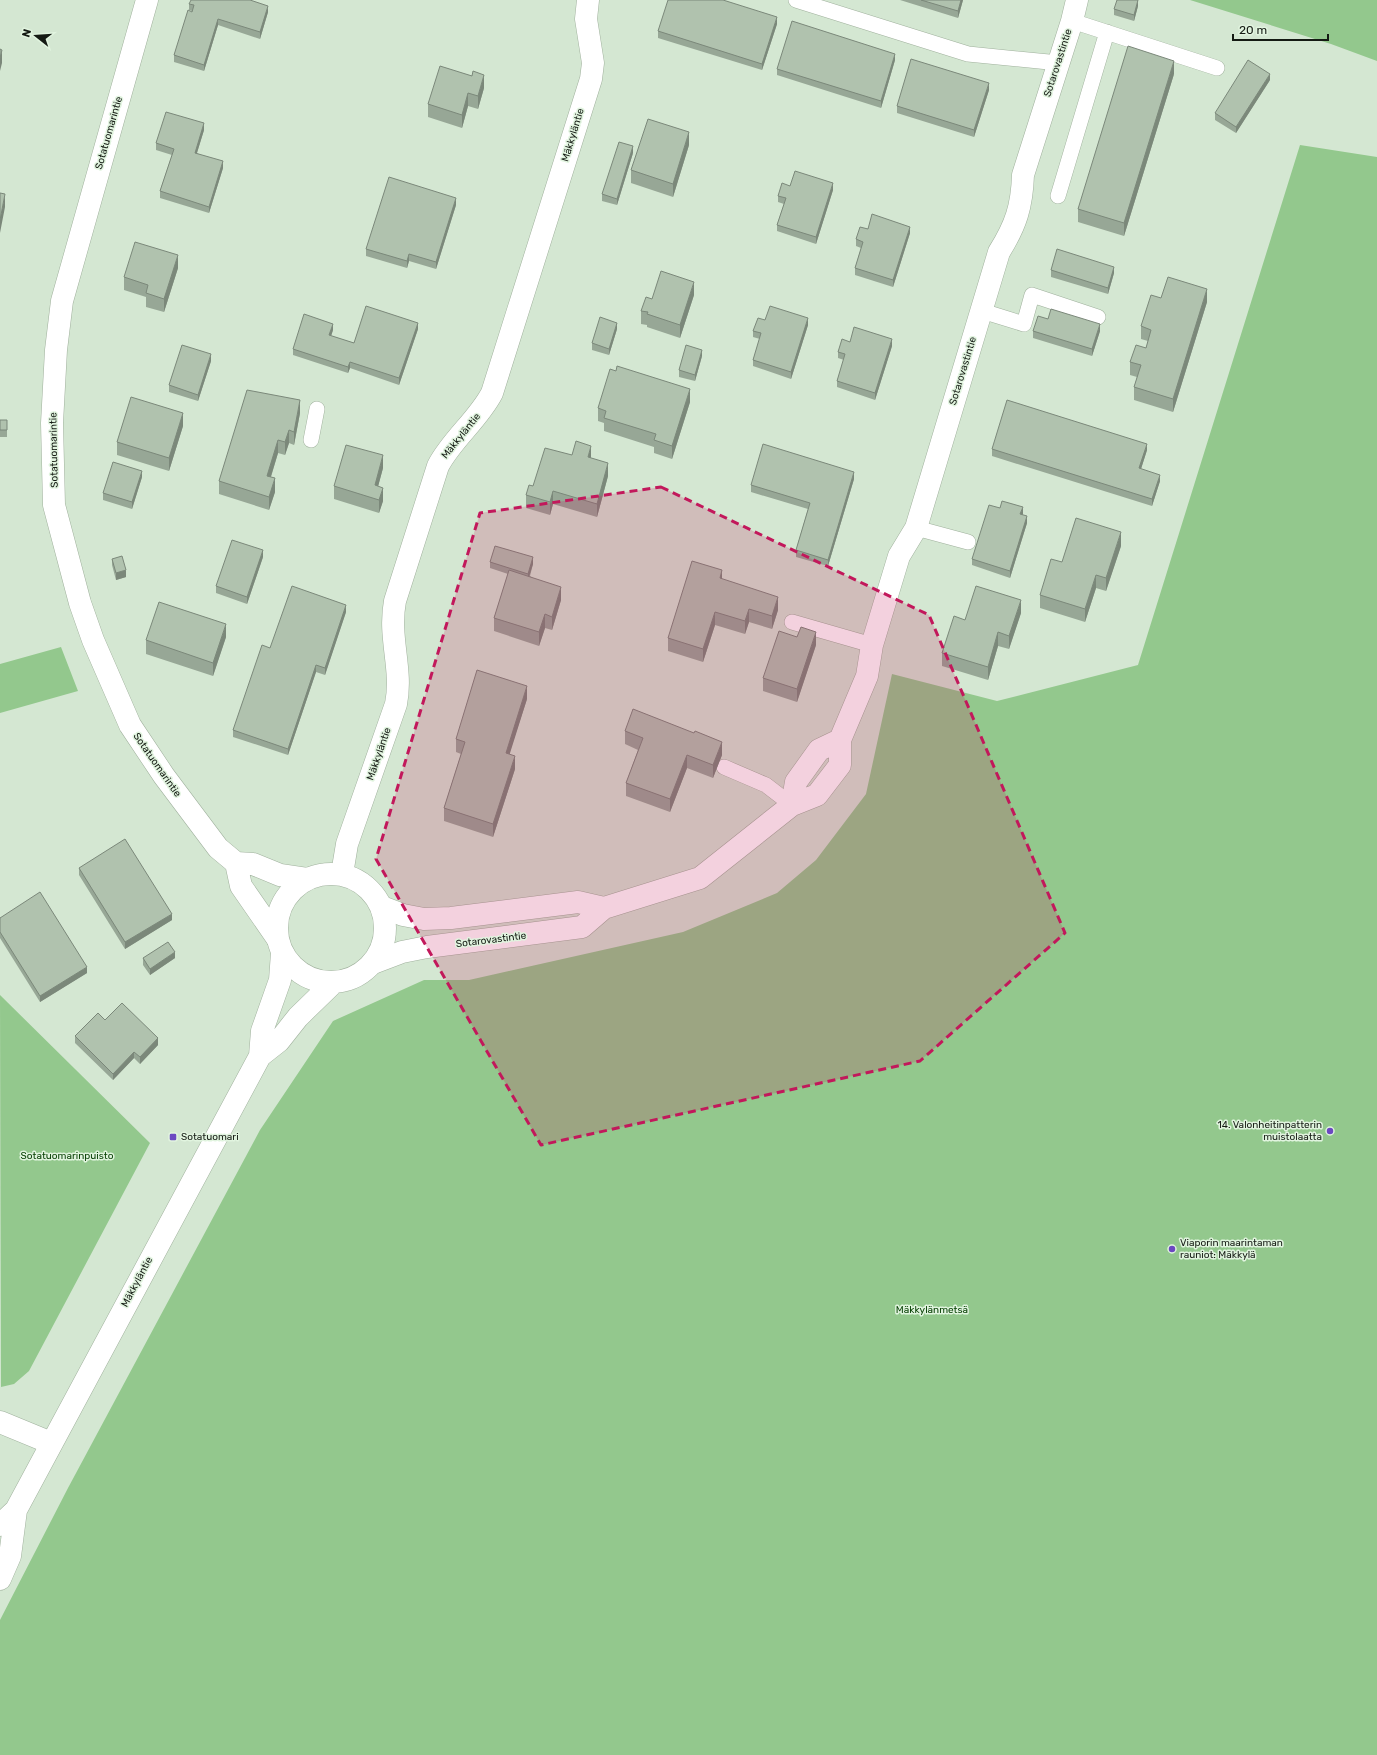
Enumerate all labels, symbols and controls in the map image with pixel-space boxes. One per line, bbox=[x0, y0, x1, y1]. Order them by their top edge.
north arrow bbox=[16, 16, 56, 56]
scale bar bbox=[1233, 16, 1328, 42]
text: 20 m bbox=[1239, 23, 1267, 37]
text: N bbox=[20, 27, 34, 39]
street label: Sotarovastintie bbox=[1041, 27, 1075, 99]
street label: Sotatuomarintie bbox=[93, 95, 125, 171]
street label: Mäkkyläntie bbox=[559, 106, 587, 163]
street label: Sotarovastintie bbox=[947, 335, 979, 407]
street label: Mäkkyläntie bbox=[439, 410, 483, 461]
street label: Sotatuomarintie bbox=[47, 412, 61, 488]
street label: Mäkkyläntie bbox=[364, 726, 394, 782]
street label: Sotatuomarintie bbox=[130, 731, 184, 800]
street label: Sotarovastintie bbox=[455, 930, 527, 950]
place label: 14. Valonheitinpatterin muistolaatta bbox=[1218, 1119, 1322, 1143]
marker: 14. Valonheitinpatterin muistolaatta bbox=[1325, 1126, 1335, 1136]
place label: Sotatuomari bbox=[181, 1131, 239, 1143]
marker: Sotatuomari bbox=[168, 1132, 178, 1142]
park label: Sotatuomarinpuisto bbox=[21, 1150, 114, 1162]
place label: Viaporin maarintaman rauniot: Mäkkylä bbox=[1180, 1237, 1283, 1261]
marker: Viaporin maarintaman rauniot: Mäkkylä bbox=[1167, 1244, 1177, 1254]
street label: Mäkkyläntie bbox=[119, 1254, 155, 1309]
park label: Mäkkylänmetsä bbox=[896, 1304, 968, 1316]

